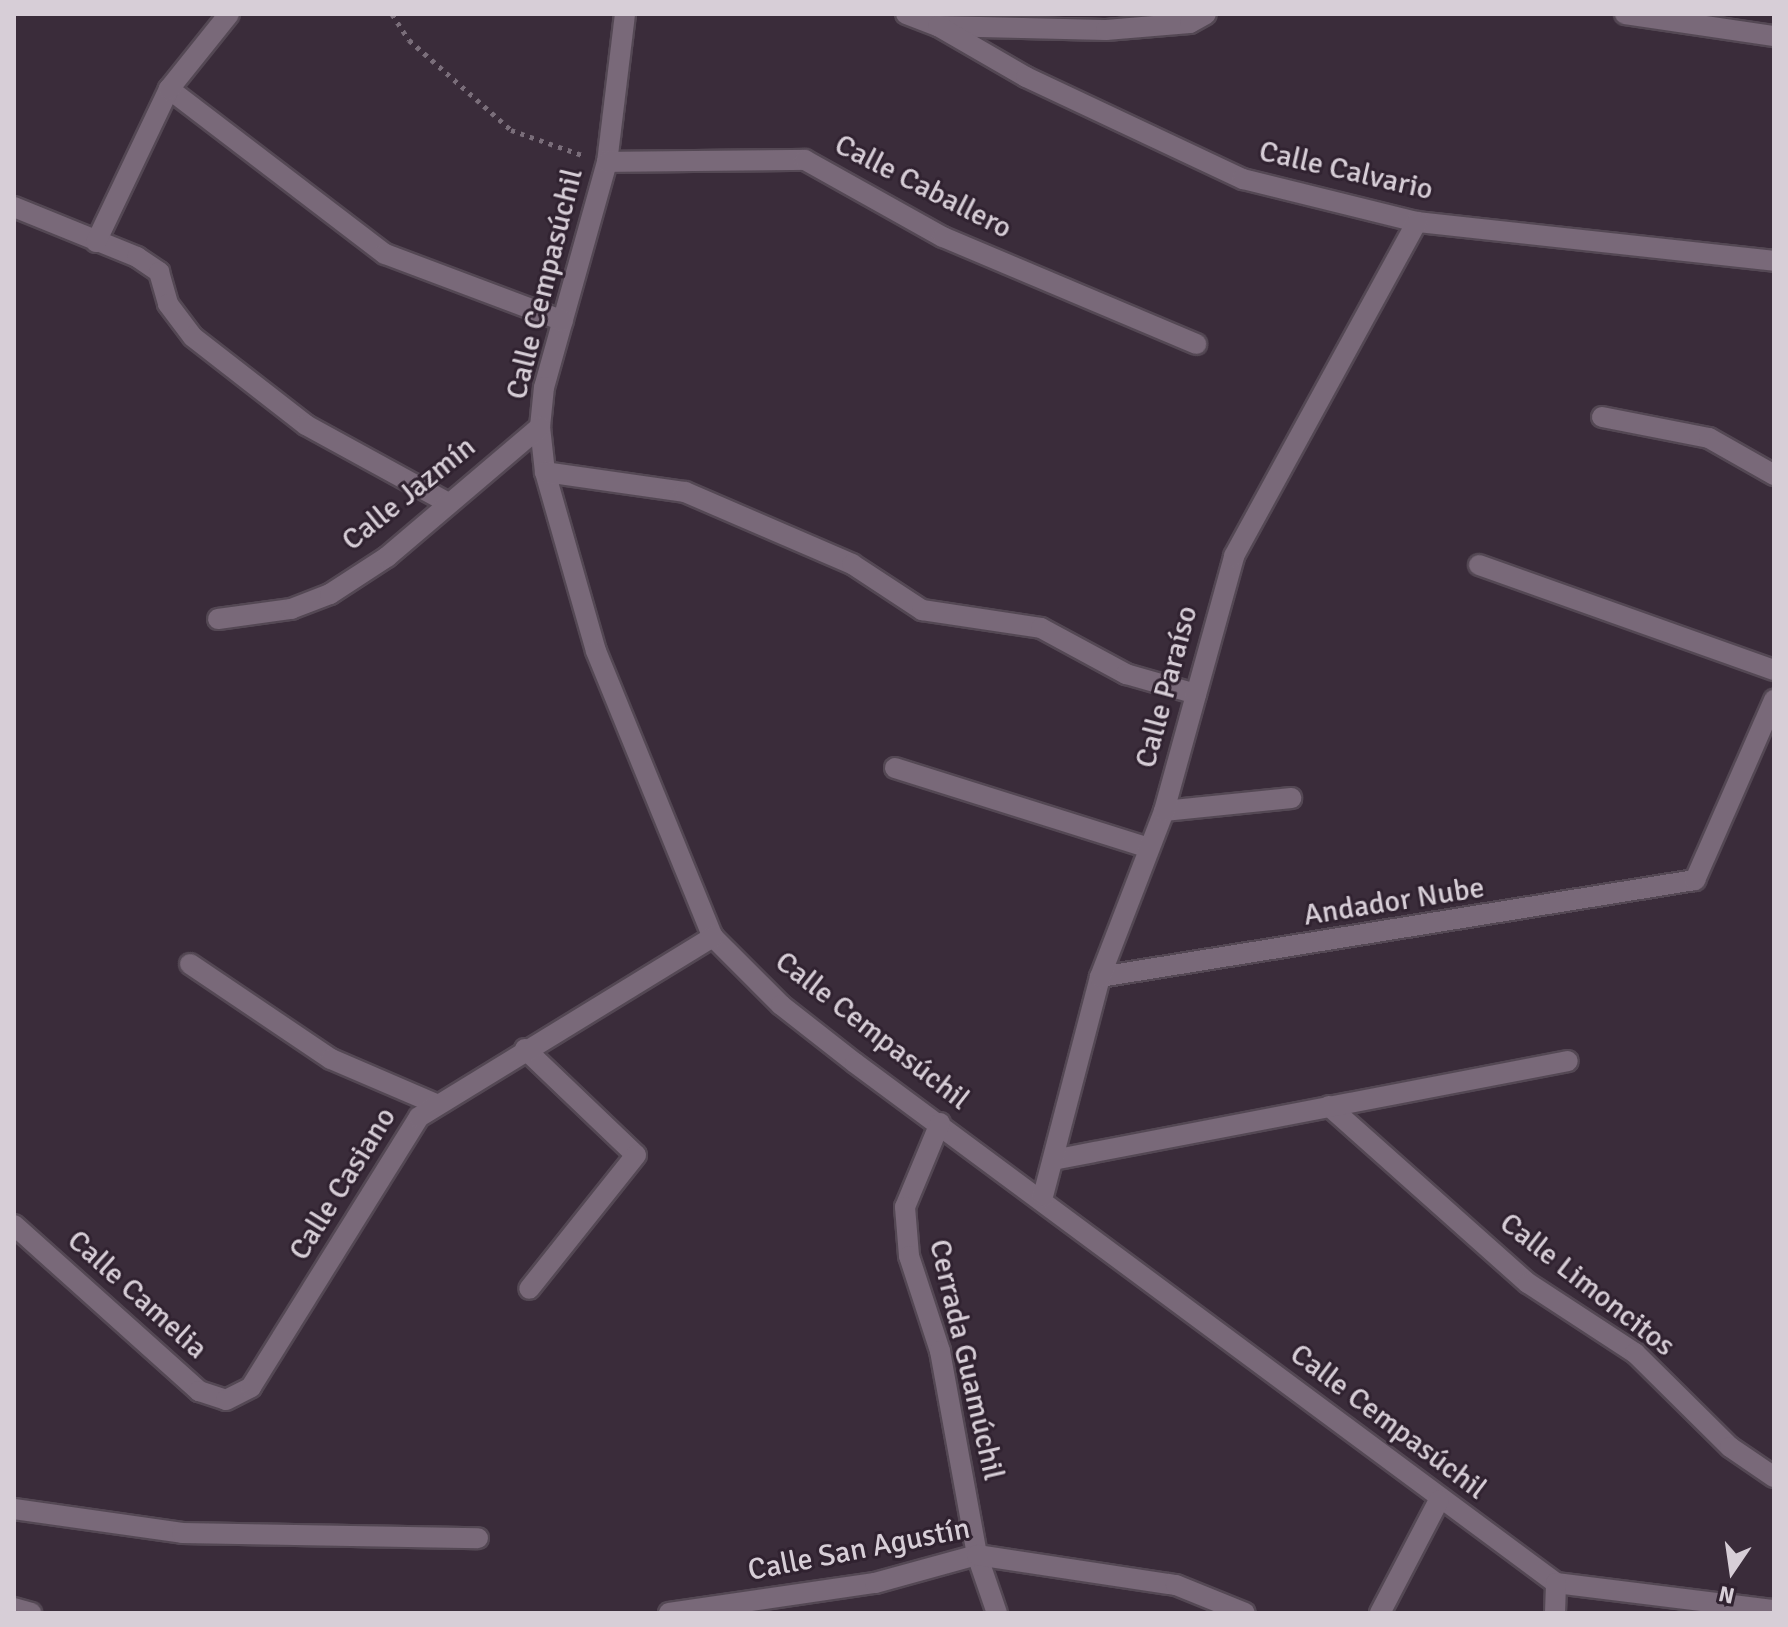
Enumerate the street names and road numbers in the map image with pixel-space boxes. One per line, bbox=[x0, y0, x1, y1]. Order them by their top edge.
street label: Calle Caballero bbox=[828, 127, 1018, 247]
street label: Calle Calvario bbox=[1255, 134, 1437, 208]
street label: Calle Cempasúchil bbox=[499, 165, 591, 403]
street label: Calle Jazmín bbox=[335, 429, 483, 559]
street label: Calle Paraíso bbox=[1128, 602, 1206, 772]
street label: Andador Nube bbox=[1301, 870, 1487, 934]
street label: Calle Cempasúchil bbox=[768, 944, 976, 1118]
street label: Calle Casiano bbox=[282, 1101, 404, 1267]
street label: Calle Limoncitos bbox=[1492, 1205, 1682, 1365]
street label: Calle Camelia bbox=[60, 1223, 214, 1367]
street label: Cerrada Guamúchil bbox=[921, 1236, 1011, 1484]
street label: Calle Cempasúchil bbox=[1283, 1336, 1493, 1508]
street label: Calle San Agustín bbox=[745, 1511, 973, 1589]

